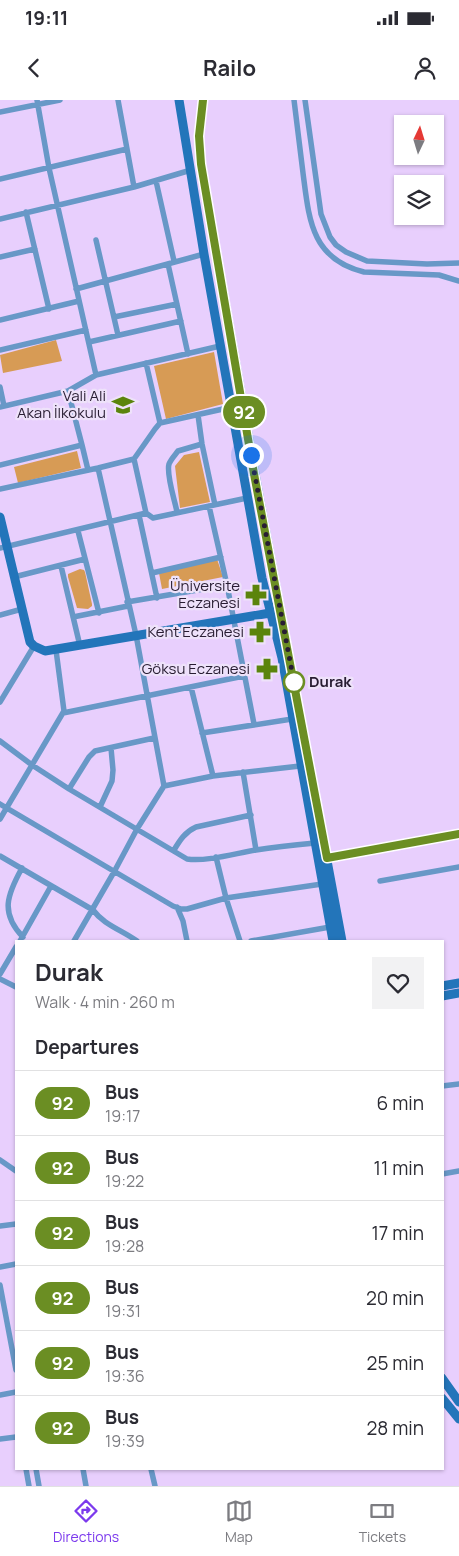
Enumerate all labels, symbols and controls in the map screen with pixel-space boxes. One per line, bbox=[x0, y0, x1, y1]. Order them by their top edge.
text: 19:11 bbox=[25, 5, 68, 31]
text: Railo bbox=[203, 53, 256, 83]
icon: back bbox=[20, 54, 48, 82]
icon: person bbox=[411, 54, 439, 82]
north arrow bbox=[394, 115, 444, 165]
map controls bbox=[394, 115, 444, 225]
button: layers bbox=[394, 175, 444, 225]
place label: Vali Ali Akan İlkokulu bbox=[17, 385, 106, 423]
school or university icon: Vali Ali Akan İlkokulu bbox=[110, 392, 136, 418]
line badge: 92 bbox=[222, 396, 266, 428]
text: 92 bbox=[233, 400, 255, 424]
your location bbox=[239, 443, 264, 468]
place label: Üniversite Eczanesi bbox=[170, 575, 240, 613]
pharmacy icon: Üniversite Eczanesi bbox=[243, 582, 269, 608]
pharmacy icon: Kent Eczanesi bbox=[247, 619, 273, 645]
place label: Kent Eczanesi bbox=[148, 621, 244, 642]
pharmacy icon: Göksu Eczanesi bbox=[254, 656, 280, 682]
place label: Göksu Eczanesi bbox=[142, 658, 250, 679]
marker: Durak bbox=[283, 671, 305, 693]
place label: Durak bbox=[309, 671, 352, 692]
text: Durak bbox=[35, 955, 103, 988]
button: heart bbox=[372, 957, 424, 1009]
text: Walk · 4 min · 260 m bbox=[35, 991, 175, 1013]
text: Departures bbox=[35, 1034, 139, 1060]
text: Bus bbox=[105, 1079, 139, 1105]
text: 6 min bbox=[377, 1090, 424, 1116]
text: 92 bbox=[52, 1091, 73, 1115]
text: 19:17 bbox=[105, 1105, 140, 1127]
text: Bus bbox=[105, 1144, 139, 1170]
text: 11 min bbox=[374, 1155, 424, 1181]
text: 92 bbox=[52, 1156, 73, 1180]
text: 19:22 bbox=[105, 1170, 144, 1192]
text: Bus bbox=[105, 1209, 139, 1235]
text: 17 min bbox=[371, 1220, 424, 1246]
text: 92 bbox=[52, 1221, 73, 1245]
text: 19:28 bbox=[105, 1235, 144, 1257]
text: Bus bbox=[105, 1274, 139, 1300]
text: 20 min bbox=[366, 1285, 424, 1311]
text: 92 bbox=[52, 1286, 73, 1310]
text: 19:31 bbox=[105, 1300, 141, 1322]
text: Bus bbox=[105, 1339, 139, 1365]
text: 25 min bbox=[367, 1350, 424, 1376]
text: 92 bbox=[52, 1351, 73, 1375]
text: 19:36 bbox=[105, 1365, 145, 1387]
text: Bus bbox=[105, 1404, 139, 1430]
text: 28 min bbox=[367, 1415, 424, 1441]
text: 92 bbox=[52, 1416, 73, 1440]
text: 19:39 bbox=[105, 1430, 145, 1452]
tab: Directions bbox=[53, 1497, 119, 1546]
tab: Map bbox=[225, 1497, 253, 1546]
tab: Tickets bbox=[359, 1497, 406, 1546]

